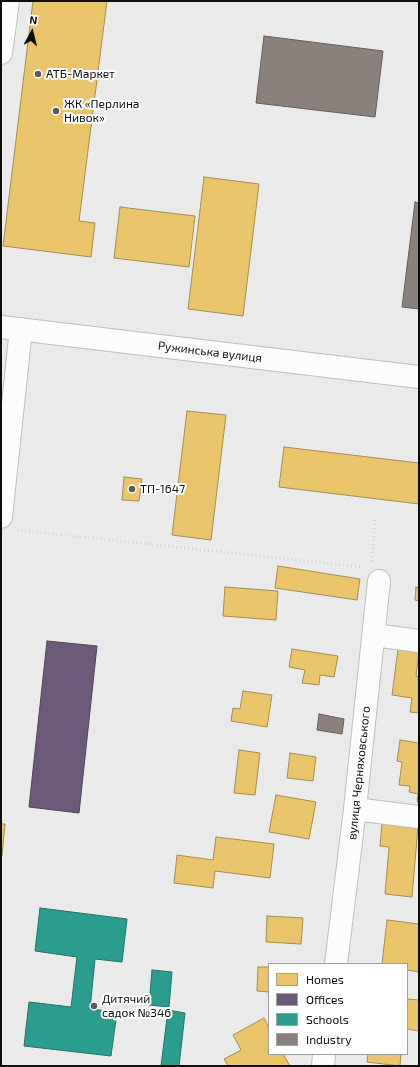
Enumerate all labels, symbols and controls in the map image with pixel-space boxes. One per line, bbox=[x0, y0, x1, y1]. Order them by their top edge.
north arrow bbox=[12, 12, 52, 52]
text: N bbox=[29, 13, 38, 27]
place label: АТБ-Маркет bbox=[46, 67, 115, 81]
marker: АТБ-Маркет bbox=[33, 69, 43, 79]
place label: ЖК «Перлина Нивок» bbox=[64, 97, 139, 125]
marker: ЖК «Перлина Нивок» bbox=[51, 106, 61, 116]
street label: Ружинська вулиця bbox=[157, 338, 263, 366]
place label: ТП-1647 bbox=[140, 482, 185, 496]
marker: ТП-1647 bbox=[127, 484, 137, 494]
street label: вулиця Черняховського bbox=[345, 705, 373, 841]
legend bbox=[268, 963, 408, 1055]
text: Homes bbox=[306, 972, 344, 986]
place label: Дитячий садок №346 bbox=[102, 992, 171, 1020]
text: Offices bbox=[306, 992, 343, 1006]
marker: Дитячий садок №346 bbox=[89, 1001, 99, 1011]
text: Schools bbox=[306, 1012, 349, 1026]
text: Industry bbox=[306, 1032, 352, 1046]

